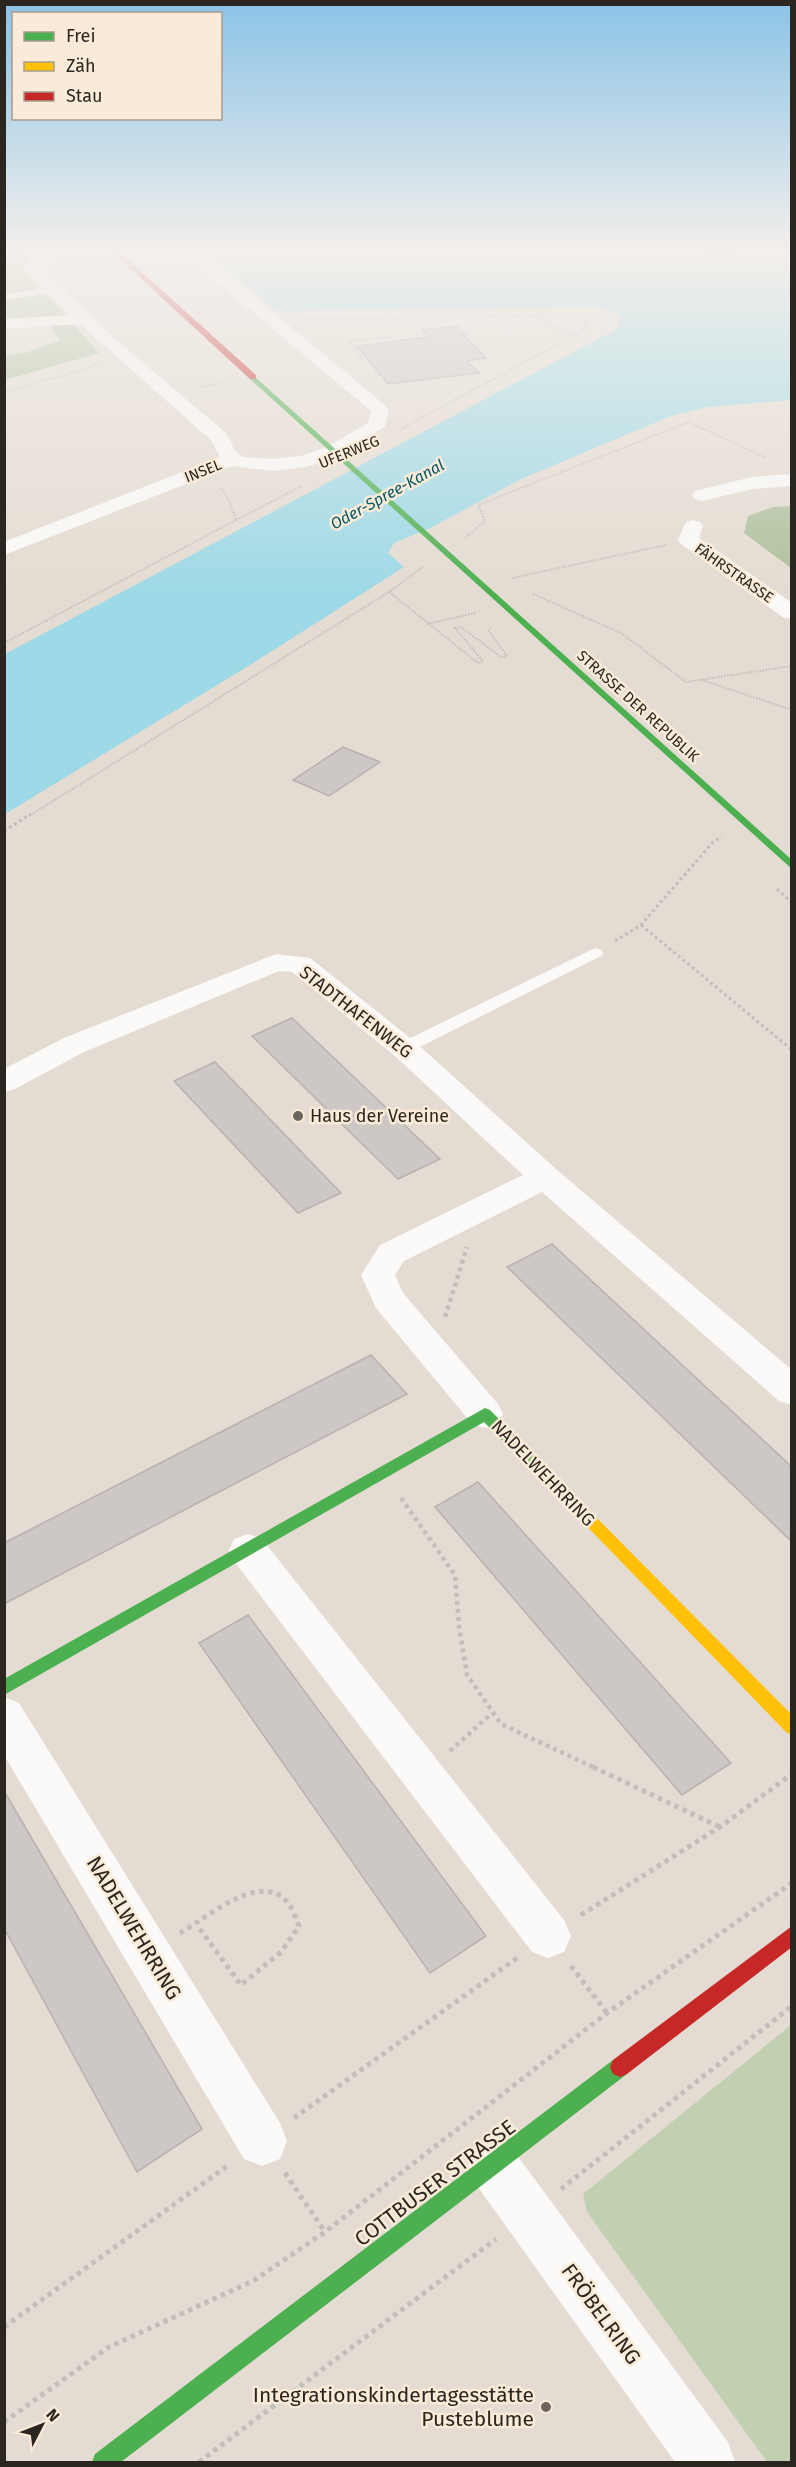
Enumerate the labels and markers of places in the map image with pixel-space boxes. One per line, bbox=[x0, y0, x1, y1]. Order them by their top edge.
place label: Haus der Vereine bbox=[310, 1105, 449, 1127]
marker: Haus der Vereine bbox=[291, 1109, 305, 1123]
place label: Integrationskindertagesstätte Pusteblume bbox=[253, 2382, 534, 2432]
marker: Integrationskindertagesstätte Pusteblume bbox=[539, 2400, 553, 2414]

